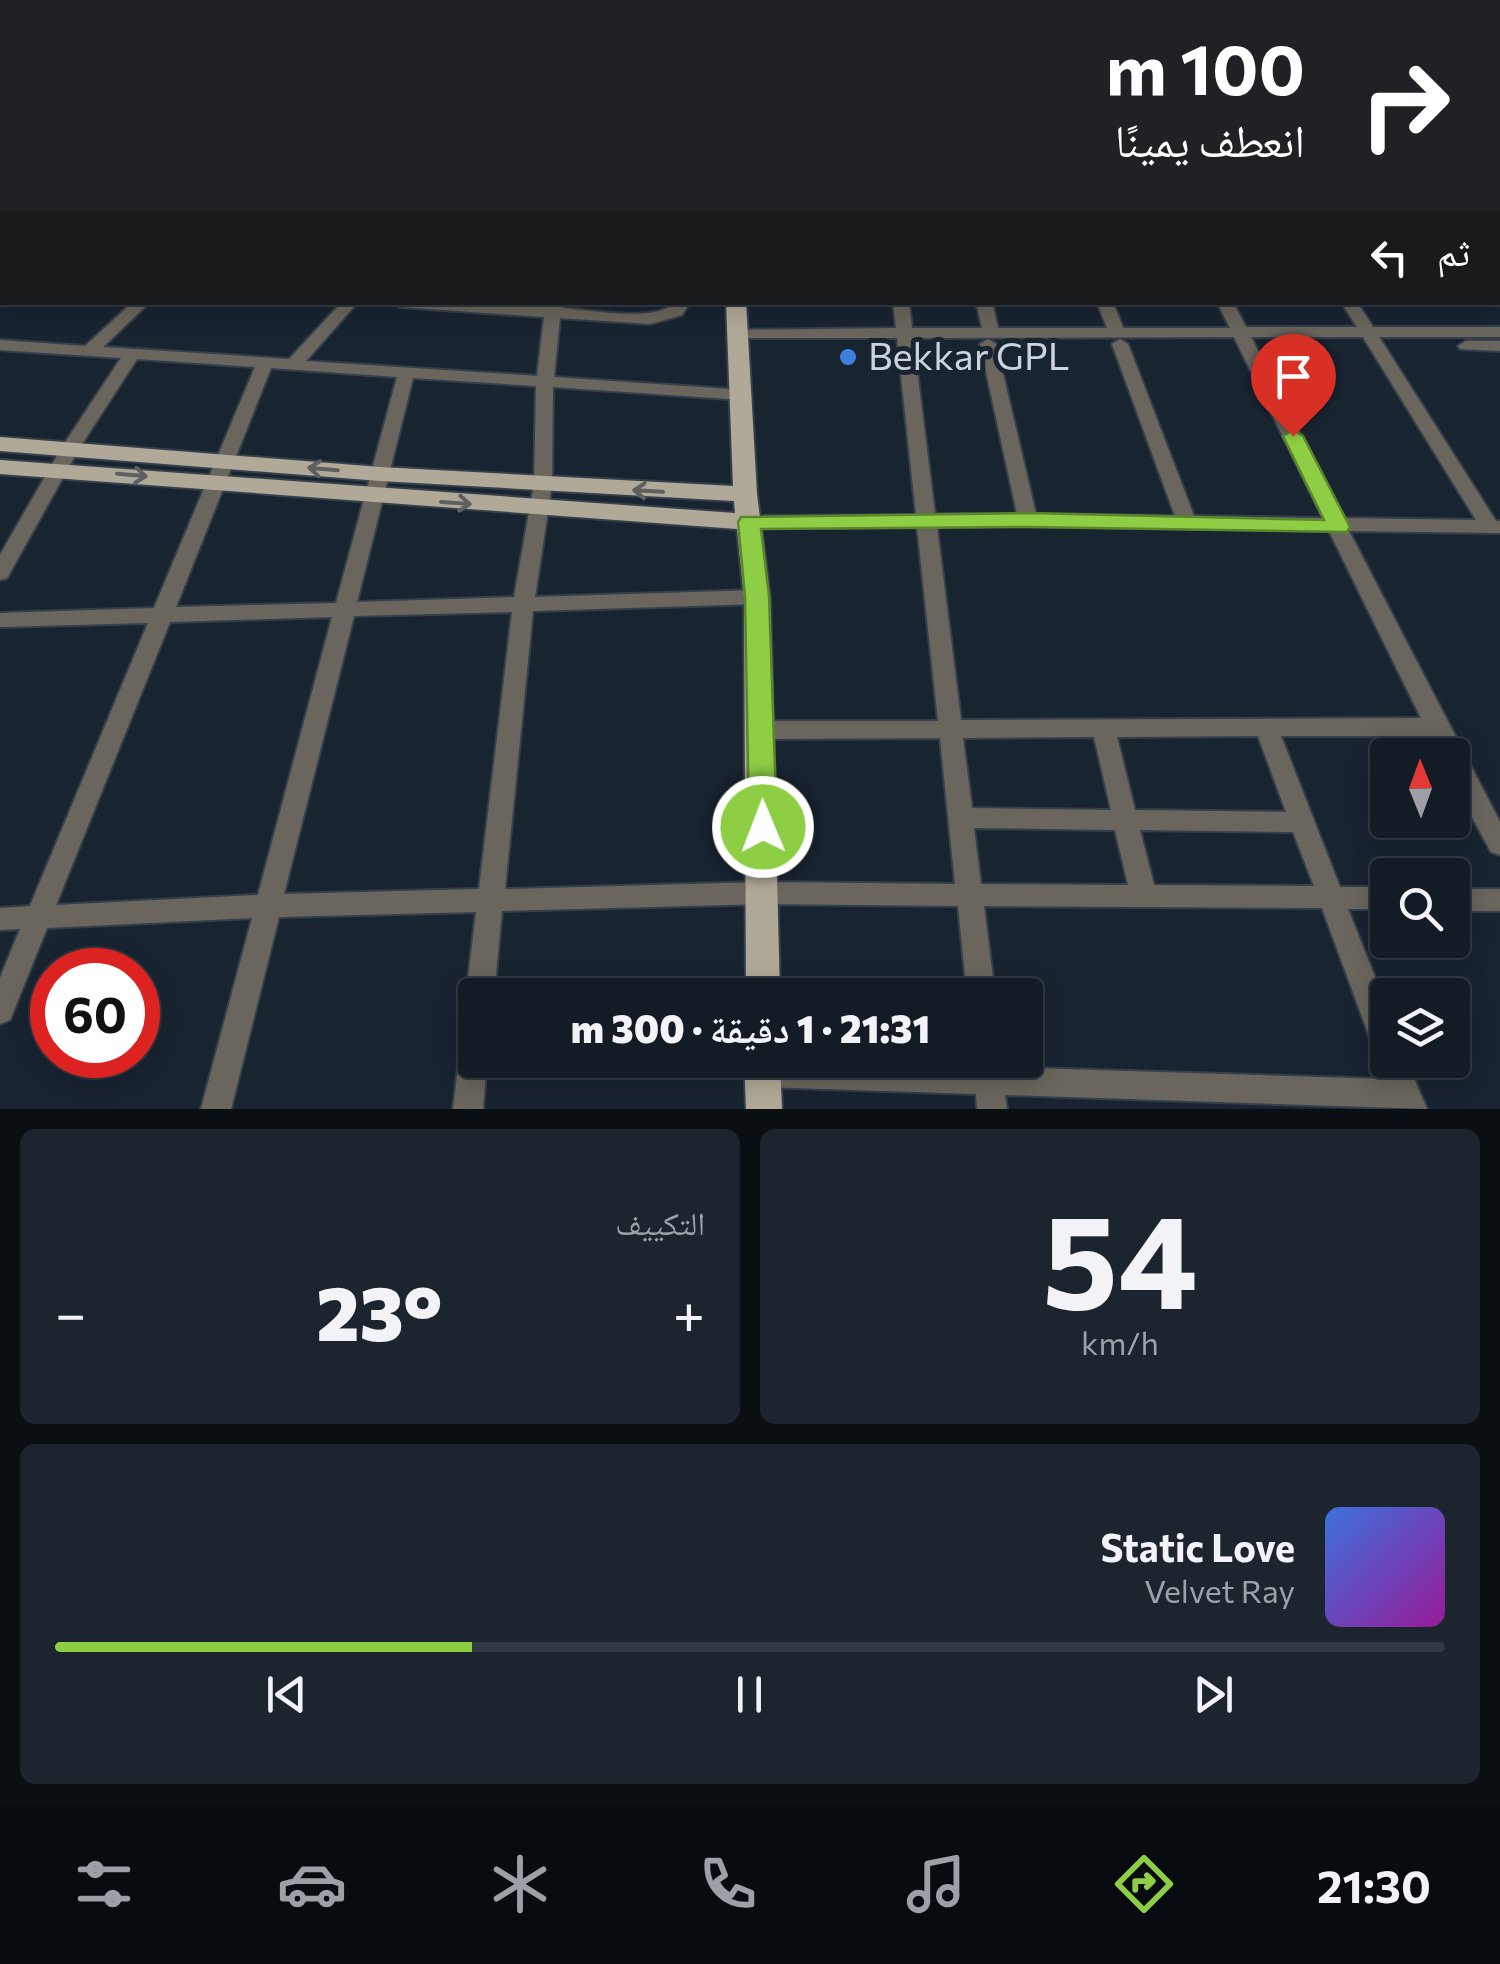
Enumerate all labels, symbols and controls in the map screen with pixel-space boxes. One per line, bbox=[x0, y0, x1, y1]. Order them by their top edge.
text: 100 m bbox=[1106, 24, 1305, 109]
icon: right bbox=[1340, 40, 1470, 170]
text: انعطف يمينًا bbox=[1115, 111, 1305, 166]
text: ثم bbox=[1437, 227, 1470, 274]
icon: left bbox=[1362, 230, 1417, 285]
place label: Bekkar GPL bbox=[868, 331, 1070, 378]
pin bbox=[1251, 334, 1336, 437]
marker: Bekkar GPL bbox=[837, 346, 859, 368]
icon: arrive bbox=[1266, 349, 1321, 404]
one-way arrow bbox=[308, 460, 340, 479]
one-way arrow bbox=[116, 466, 148, 485]
one-way arrow bbox=[632, 481, 664, 500]
one-way arrow bbox=[439, 494, 472, 513]
north arrow bbox=[1370, 738, 1470, 838]
map controls bbox=[1370, 738, 1470, 1078]
position arrow bbox=[711, 775, 815, 879]
button: search bbox=[1370, 858, 1470, 958]
speed limit sign: 60 bbox=[30, 948, 160, 1078]
button: layers bbox=[1370, 978, 1470, 1078]
text: 21:31 · 1 دقيقة · 300 m bbox=[571, 1004, 930, 1051]
text: 54 bbox=[1042, 1177, 1198, 1336]
text: التكييف bbox=[615, 1202, 705, 1242]
text: 23° bbox=[316, 1265, 443, 1356]
text: − bbox=[55, 1278, 86, 1345]
text: + bbox=[673, 1278, 705, 1345]
text: km/h bbox=[1081, 1322, 1159, 1362]
text: Static Love bbox=[1100, 1523, 1295, 1570]
text: Velvet Ray bbox=[1144, 1570, 1295, 1610]
icon: previous bbox=[259, 1667, 314, 1722]
icon: pause bbox=[722, 1667, 777, 1722]
icon: next bbox=[1186, 1667, 1241, 1722]
icon: filters bbox=[69, 1849, 139, 1919]
icon: car bbox=[277, 1849, 347, 1919]
icon: climate bbox=[485, 1849, 555, 1919]
icon: phone bbox=[693, 1849, 763, 1919]
icon: music bbox=[901, 1849, 971, 1919]
icon: directions bbox=[1109, 1849, 1179, 1919]
text: 21:30 bbox=[1317, 1857, 1431, 1912]

